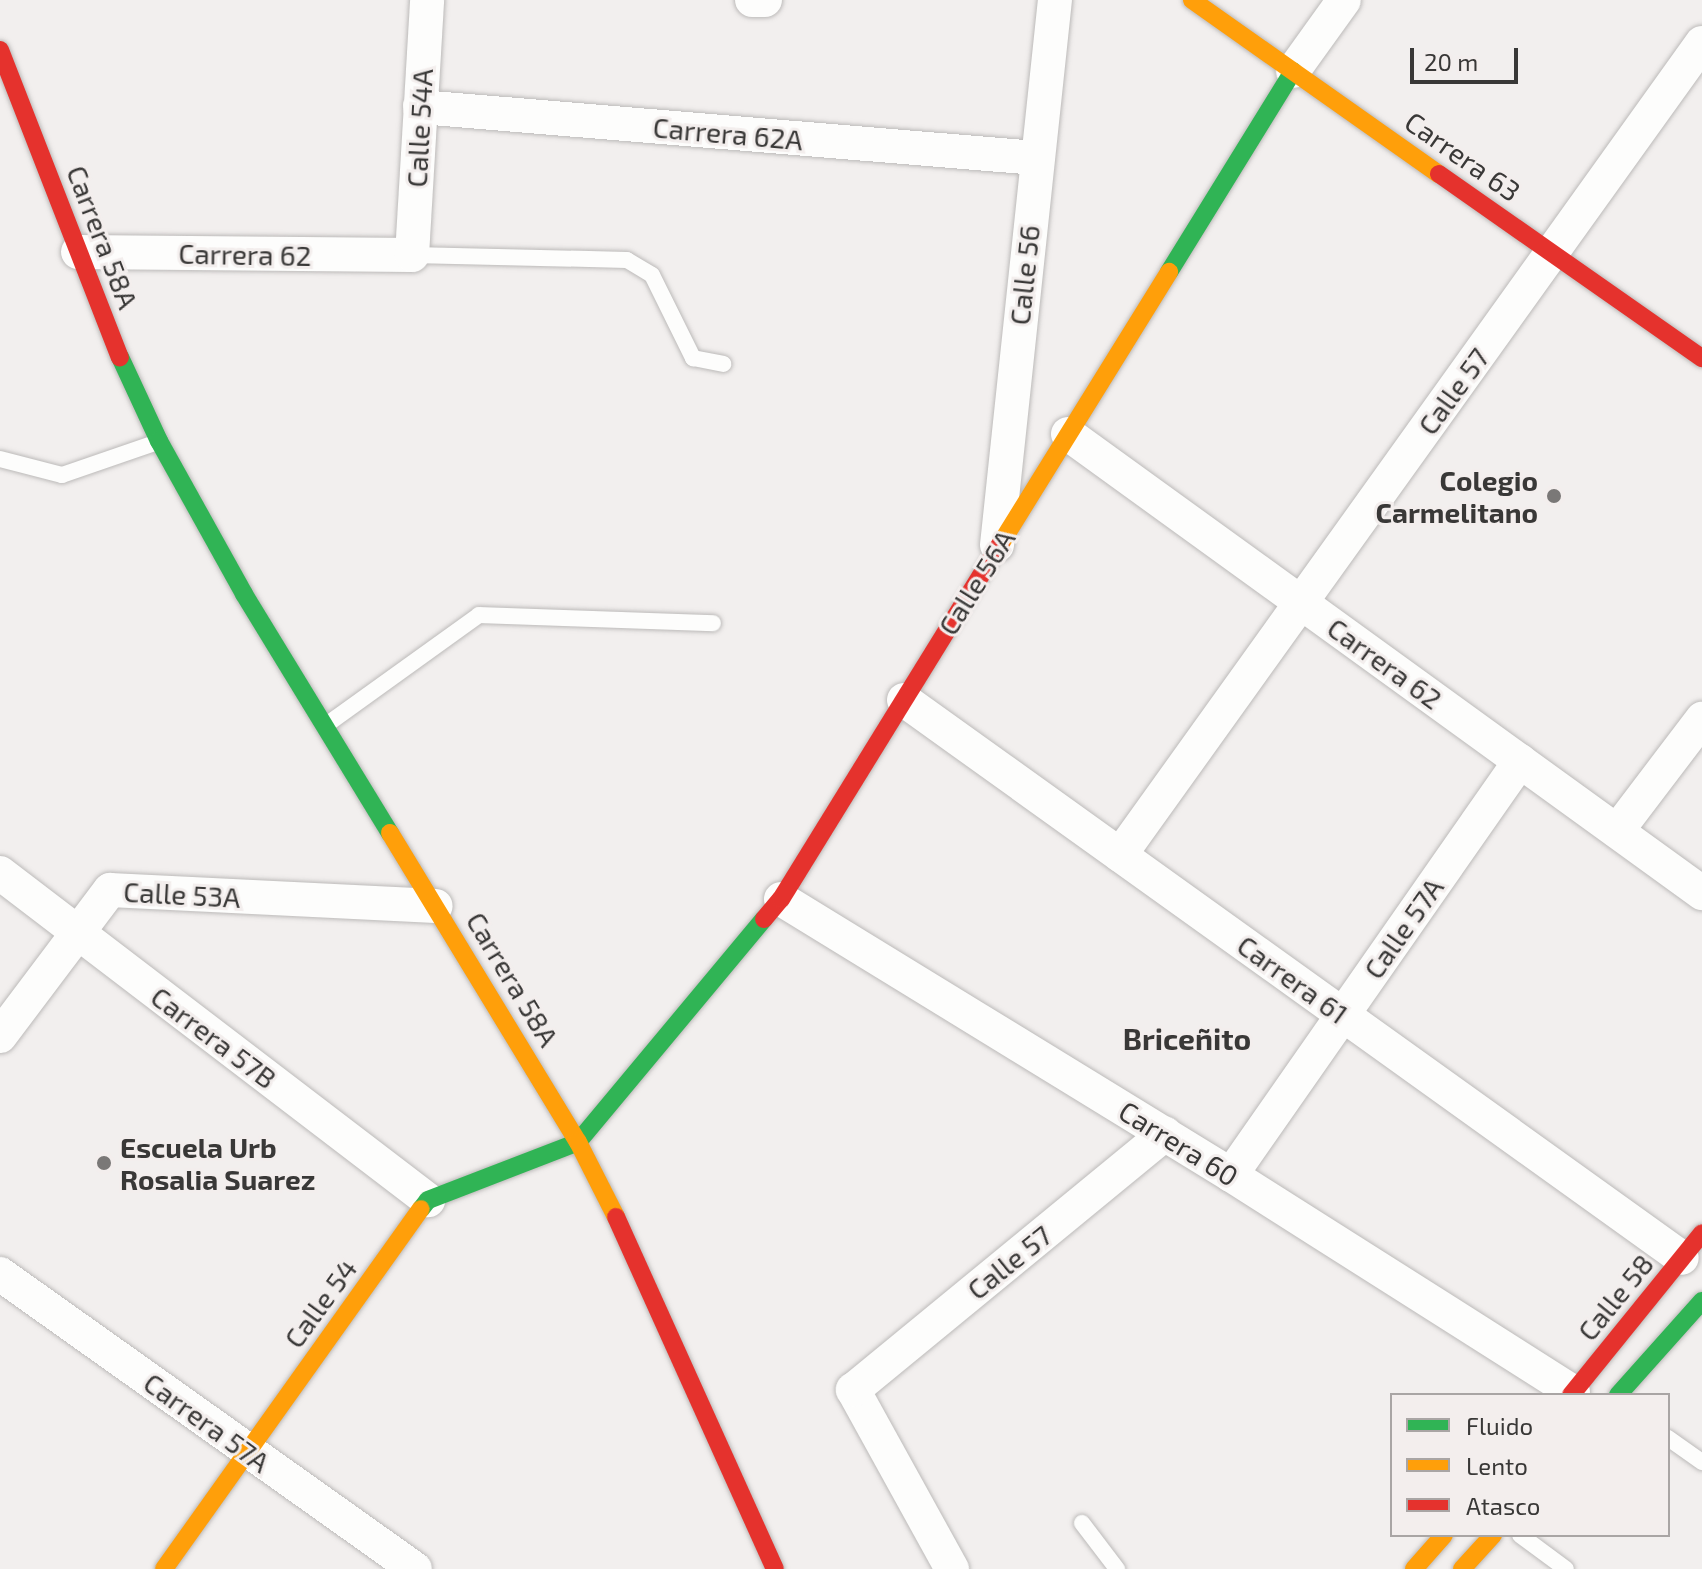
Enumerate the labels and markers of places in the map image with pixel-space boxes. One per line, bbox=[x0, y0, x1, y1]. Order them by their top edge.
place label: Colegio Carmelitano bbox=[1375, 463, 1538, 529]
marker: Colegio Carmelitano bbox=[1545, 487, 1563, 505]
place label: Escuela Urb Rosalia Suarez bbox=[120, 1130, 315, 1196]
marker: Escuela Urb Rosalia Suarez bbox=[95, 1154, 113, 1172]

